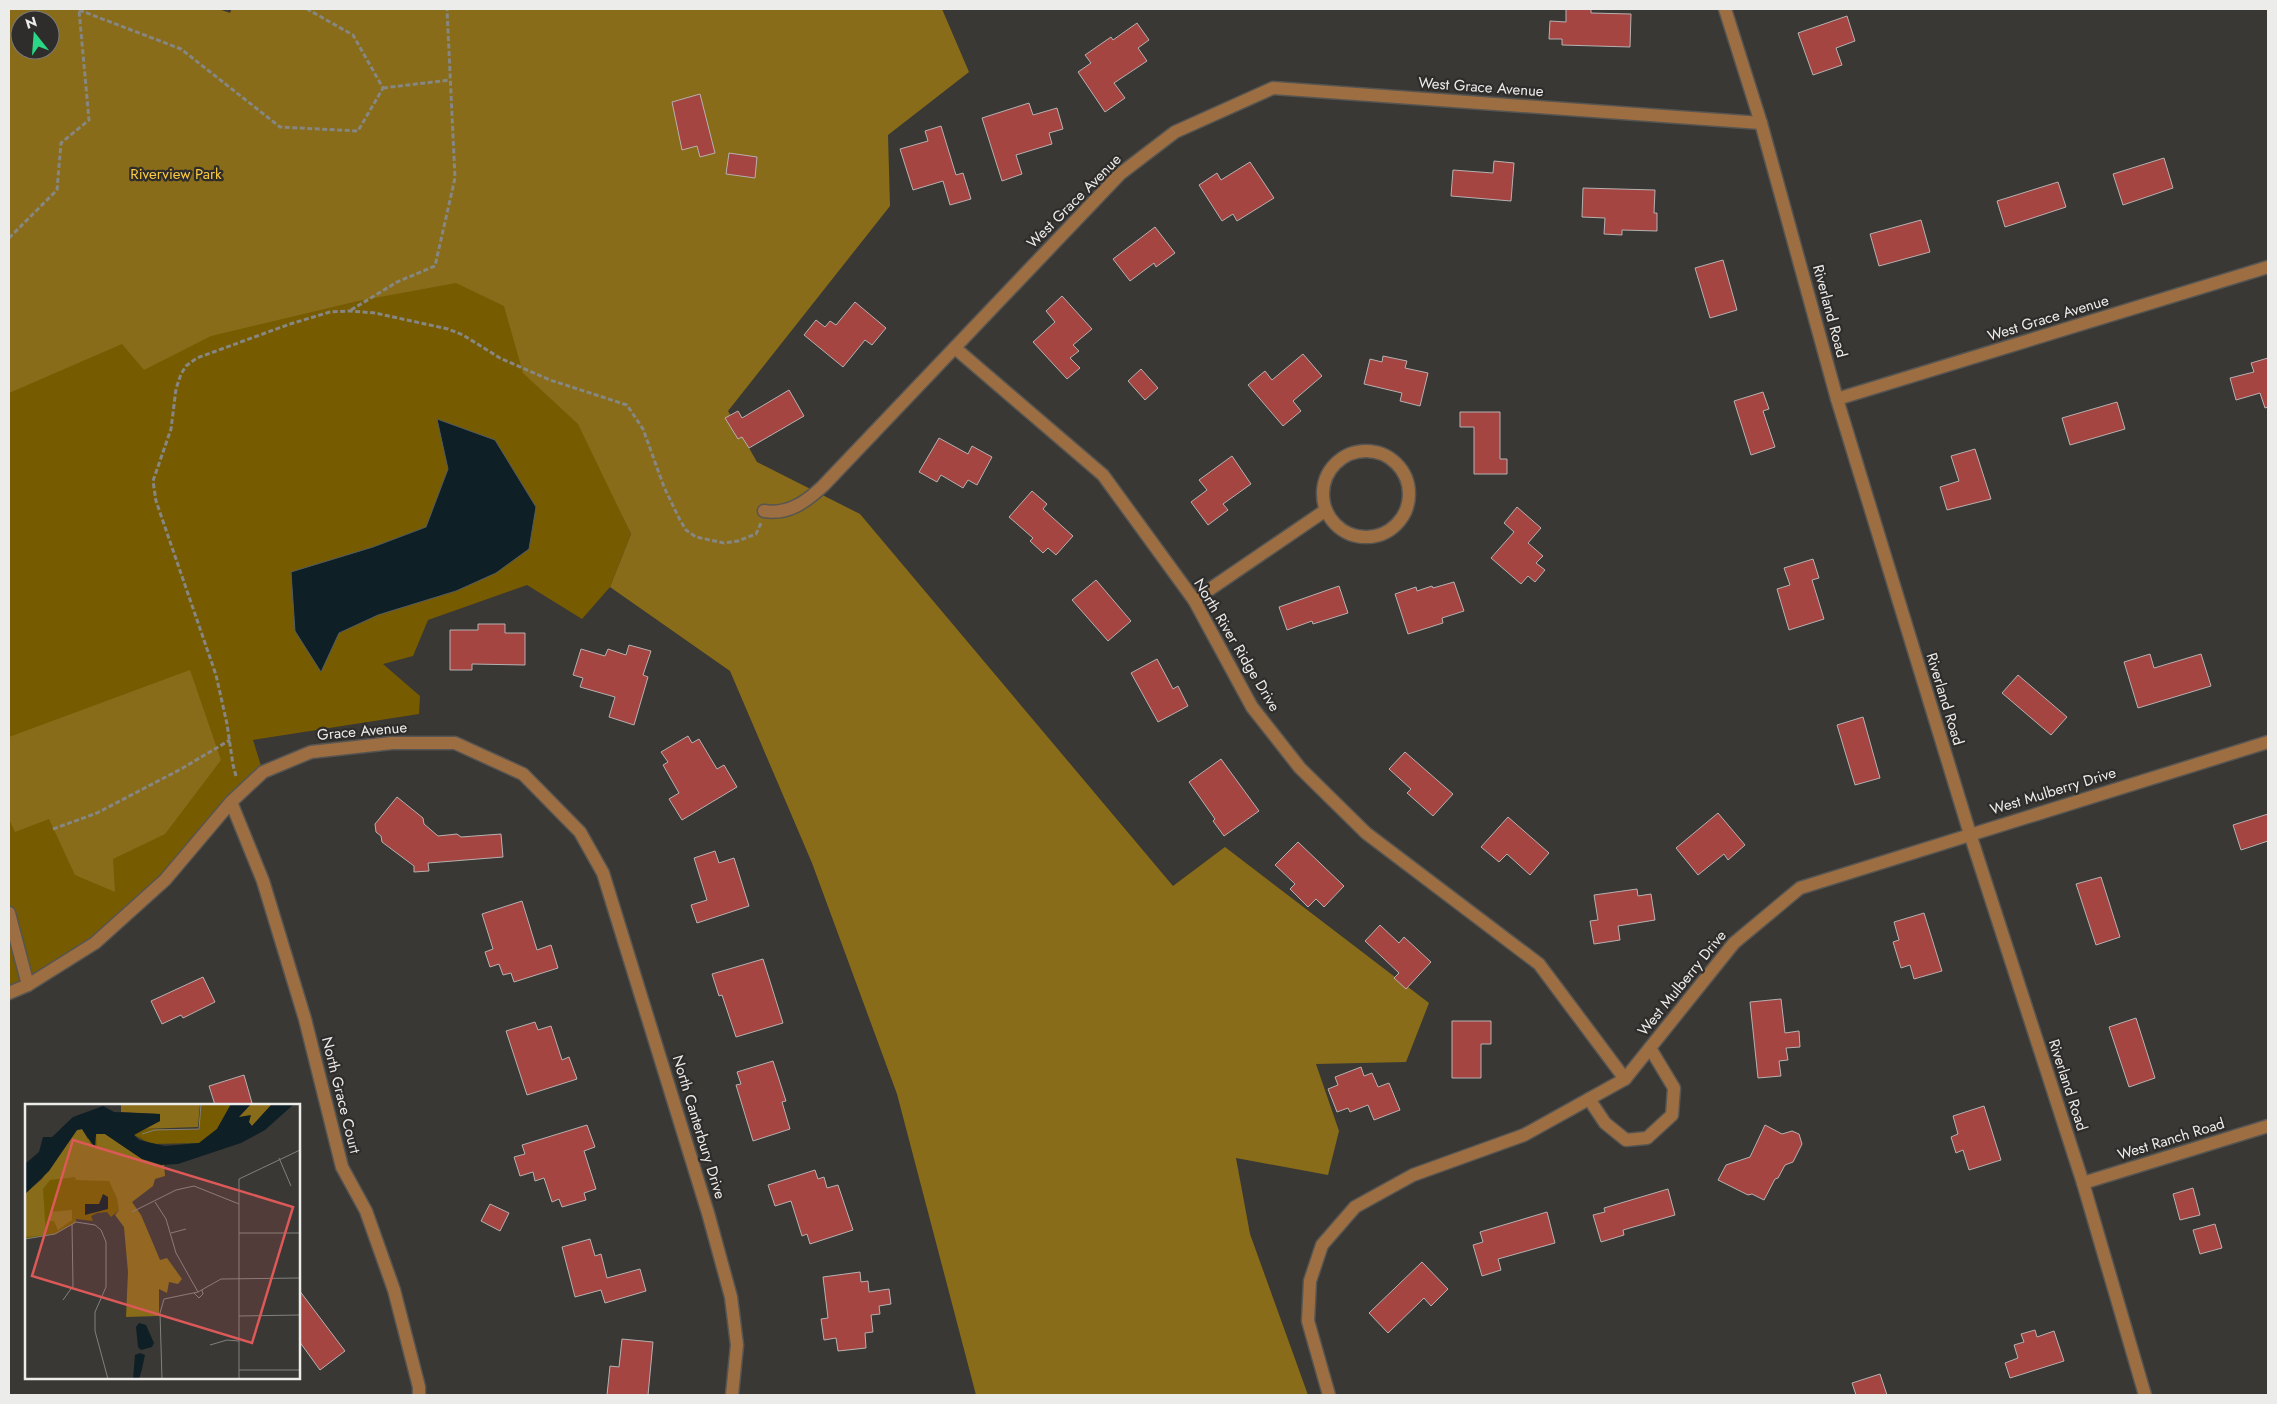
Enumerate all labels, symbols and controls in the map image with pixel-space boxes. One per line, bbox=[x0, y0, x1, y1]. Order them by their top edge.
north arrow bbox=[10, 10, 60, 60]
text: N bbox=[23, 11, 39, 34]
street label: West Grace Avenue bbox=[1418, 72, 1545, 102]
street label: West Grace Avenue bbox=[1022, 149, 1126, 253]
park label: Riverview Park bbox=[130, 163, 222, 185]
street label: Riverland Road bbox=[1807, 262, 1853, 360]
street label: West Grace Avenue bbox=[1985, 289, 2112, 347]
street label: North River Ridge Drive bbox=[1188, 574, 1286, 716]
street label: Riverland Road bbox=[1921, 650, 1969, 748]
street label: Grace Avenue bbox=[316, 716, 408, 746]
street label: West Mulberry Drive bbox=[1987, 761, 2119, 821]
street label: West Mulberry Drive bbox=[1632, 925, 1732, 1041]
street label: North Grace Court bbox=[316, 1034, 366, 1156]
street label: Riverland Road bbox=[2043, 1036, 2093, 1134]
street label: North Canterbury Drive bbox=[667, 1052, 731, 1202]
inset map bbox=[25, 1104, 300, 1379]
street label: West Ranch Road bbox=[2115, 1112, 2227, 1166]

